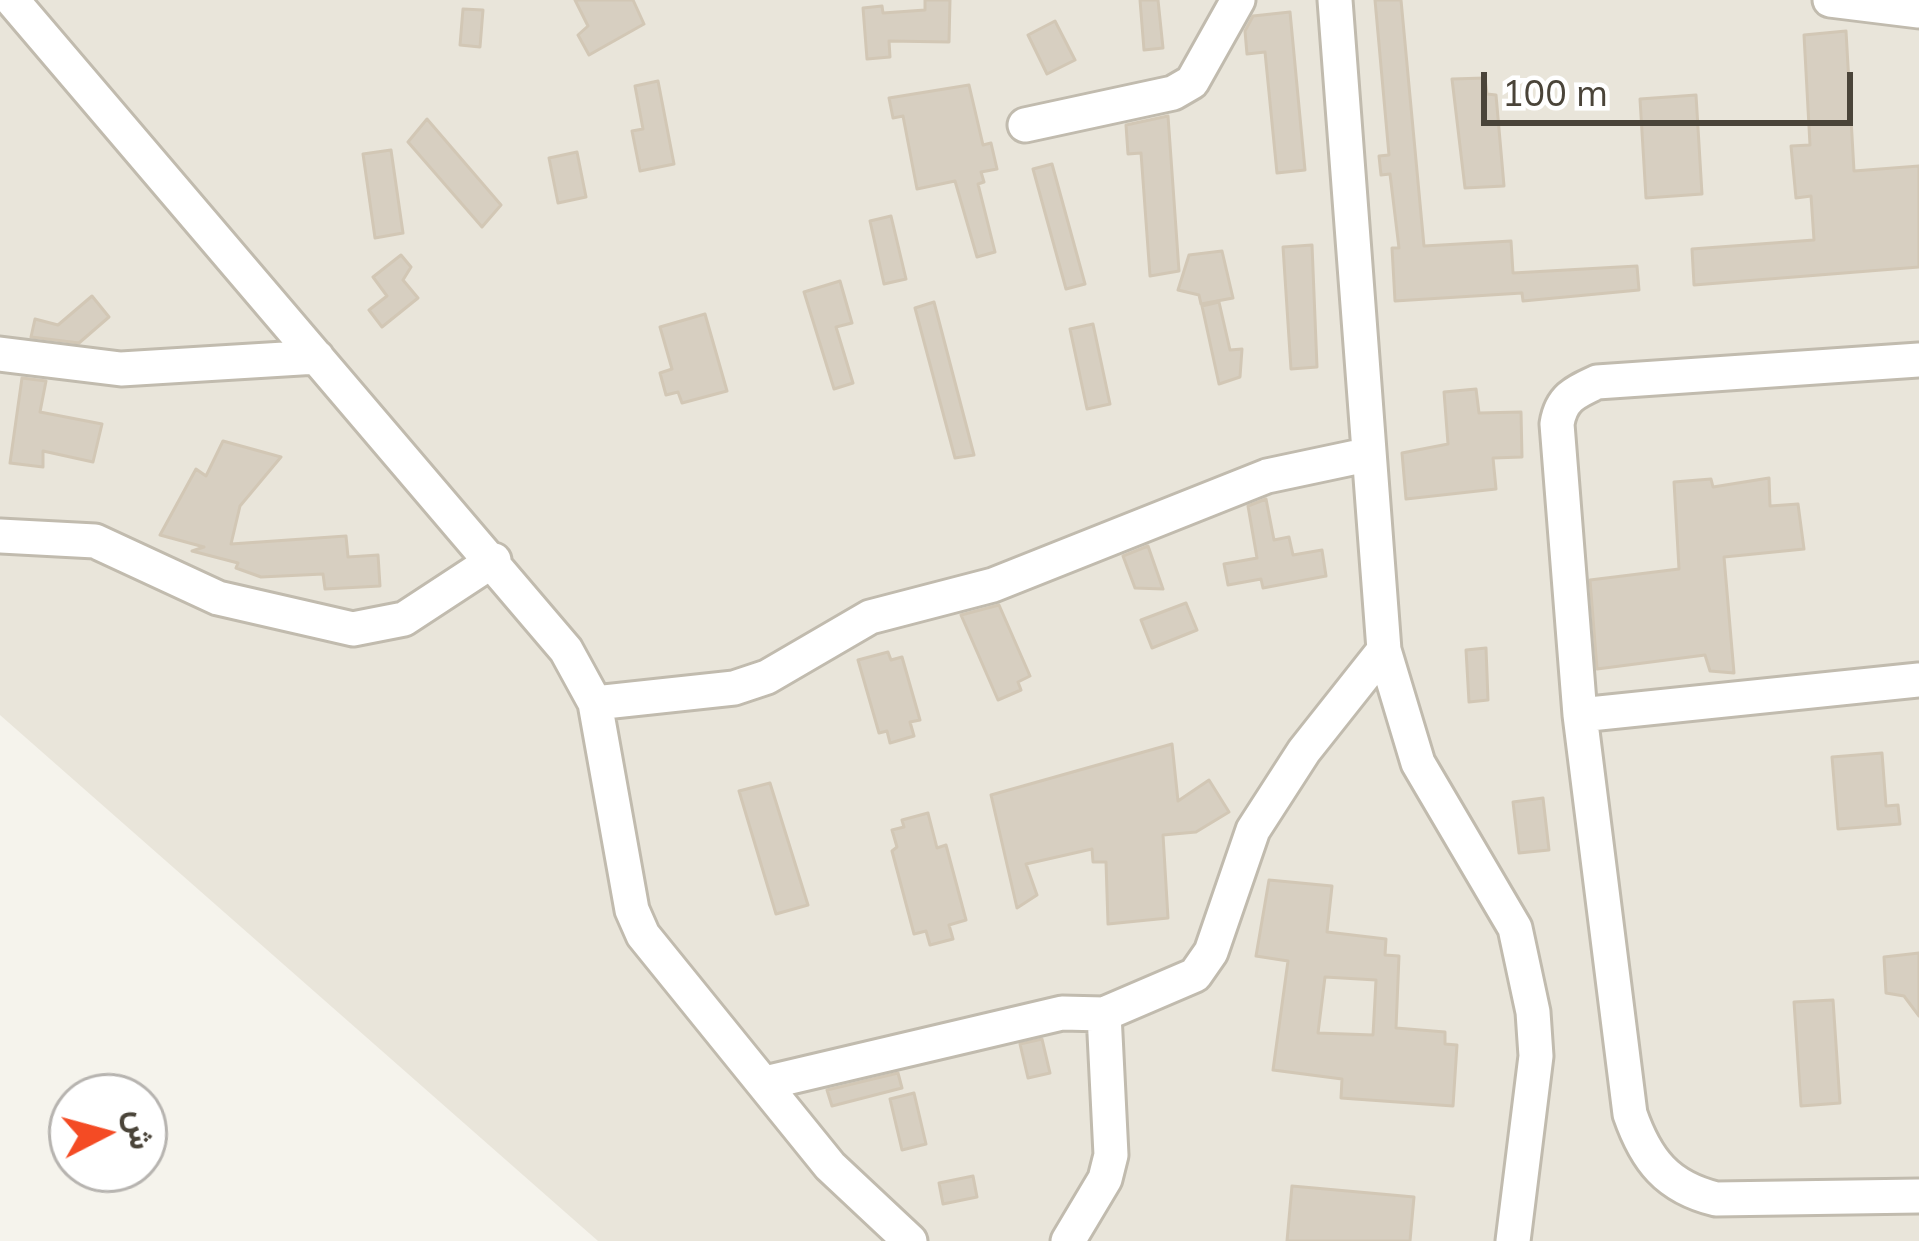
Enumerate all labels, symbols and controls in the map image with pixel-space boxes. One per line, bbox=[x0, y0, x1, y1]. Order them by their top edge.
scale bar bbox=[1487, 48, 1859, 122]
text: 100 m bbox=[1502, 70, 1608, 115]
north arrow bbox=[48, 1073, 168, 1193]
text: ش bbox=[119, 1108, 164, 1151]

